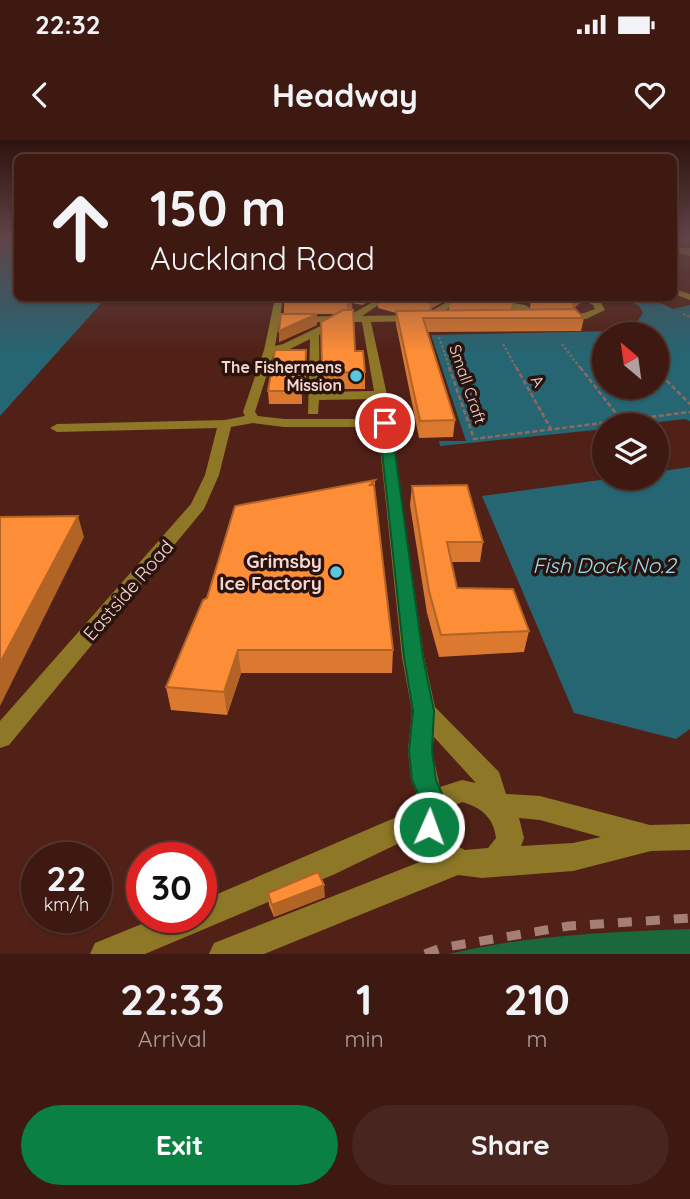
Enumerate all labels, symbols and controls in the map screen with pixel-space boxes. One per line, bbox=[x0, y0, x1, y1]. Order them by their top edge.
text: 22:32 bbox=[35, 8, 100, 41]
text: Headway bbox=[272, 75, 418, 115]
icon: back bbox=[21, 76, 59, 114]
icon: heart bbox=[631, 76, 669, 114]
text: 150 m bbox=[150, 177, 286, 238]
icon: ahead bbox=[35, 182, 126, 273]
text: Auckland Road bbox=[150, 238, 375, 278]
north arrow bbox=[592, 322, 668, 399]
map controls bbox=[592, 322, 669, 490]
street label: Small Craft bbox=[445, 342, 491, 426]
place label: The Fishermens Mission bbox=[221, 357, 342, 395]
marker: The Fishermens Mission bbox=[348, 368, 364, 384]
street label: A bbox=[527, 372, 549, 390]
pin bbox=[355, 393, 415, 453]
icon: arrive bbox=[366, 404, 404, 442]
button: layers bbox=[592, 413, 669, 490]
street label: Eastside Road bbox=[78, 535, 178, 645]
place label: Grimsby Ice Factory bbox=[219, 549, 322, 595]
water label: Fish Dock No.2 bbox=[532, 552, 678, 578]
marker: Grimsby Ice Factory bbox=[328, 564, 344, 580]
position arrow bbox=[392, 790, 466, 864]
speed limit sign: 30 bbox=[126, 842, 217, 933]
text: 22 bbox=[47, 856, 86, 900]
text: km/h bbox=[44, 893, 89, 916]
text: 22:33 bbox=[120, 973, 224, 1026]
text: 1 bbox=[356, 973, 372, 1026]
text: 210 bbox=[504, 973, 570, 1026]
text: Arrival bbox=[138, 1024, 207, 1053]
text: min bbox=[345, 1024, 384, 1053]
text: m bbox=[526, 1024, 547, 1053]
button: Exit bbox=[21, 1105, 338, 1185]
button: Share bbox=[352, 1105, 669, 1185]

